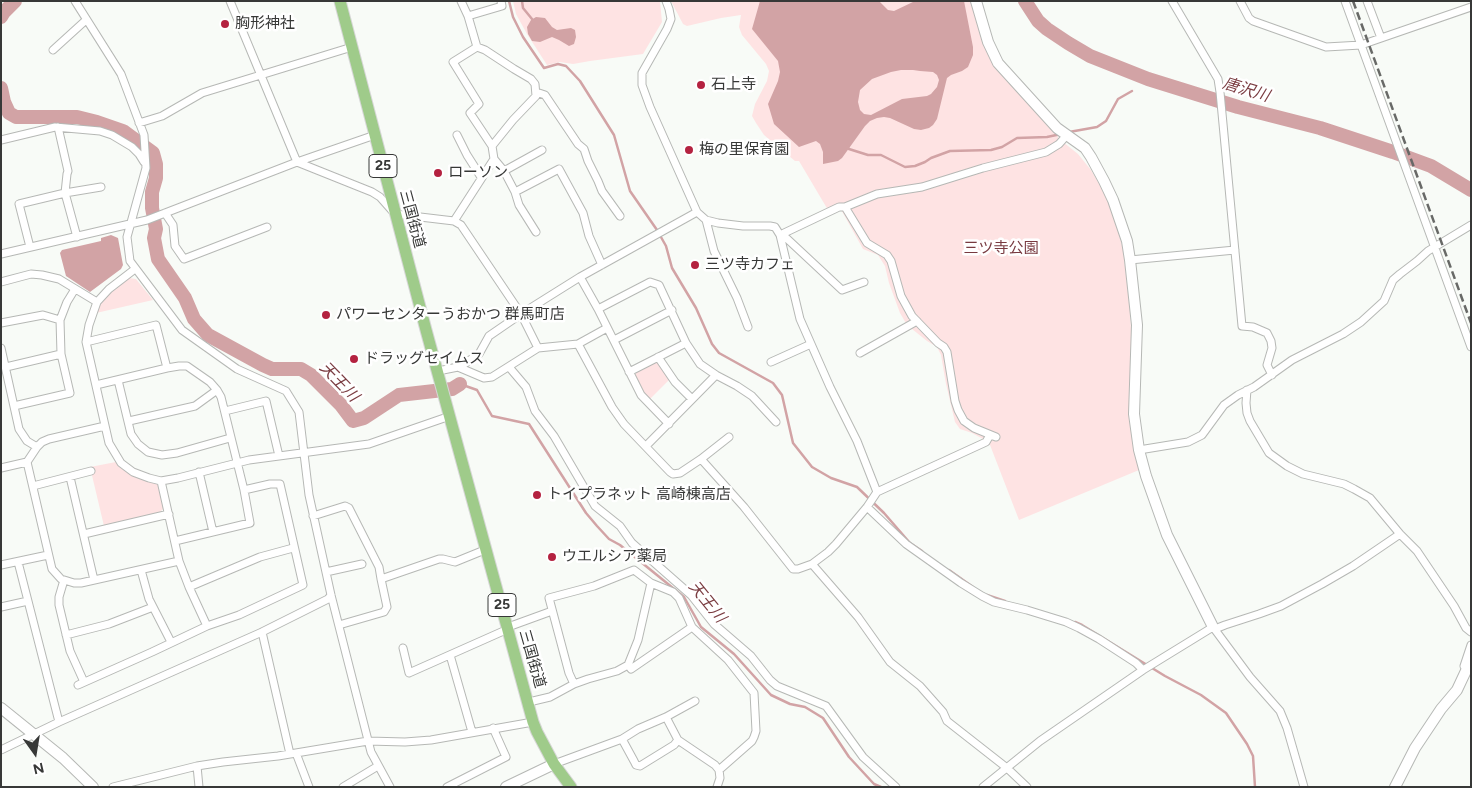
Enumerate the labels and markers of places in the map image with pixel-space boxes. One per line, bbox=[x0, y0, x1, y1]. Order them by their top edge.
place label: 胸形神社 bbox=[235, 15, 295, 33]
marker: 胸形神社 bbox=[219, 18, 231, 30]
place label: 石上寺 bbox=[711, 76, 756, 94]
marker: 石上寺 bbox=[695, 79, 707, 91]
place label: 梅の里保育園 bbox=[699, 141, 789, 159]
marker: 梅の里保育園 bbox=[683, 144, 695, 156]
place label: ローソン bbox=[448, 164, 508, 182]
marker: ローソン bbox=[432, 167, 444, 179]
place label: 三ツ寺カフェ bbox=[705, 256, 795, 274]
marker: 三ツ寺カフェ bbox=[689, 259, 701, 271]
place label: パワーセンターうおかつ 群馬町店 bbox=[336, 306, 565, 324]
marker: パワーセンターうおかつ 群馬町店 bbox=[320, 309, 332, 321]
place label: ドラッグセイムス bbox=[364, 350, 484, 368]
marker: ドラッグセイムス bbox=[348, 353, 360, 365]
place label: トイプラネット 高崎棟高店 bbox=[547, 486, 731, 504]
marker: トイプラネット 高崎棟高店 bbox=[531, 489, 543, 501]
place label: ウエルシア薬局 bbox=[562, 548, 667, 566]
marker: ウエルシア薬局 bbox=[546, 551, 558, 563]

